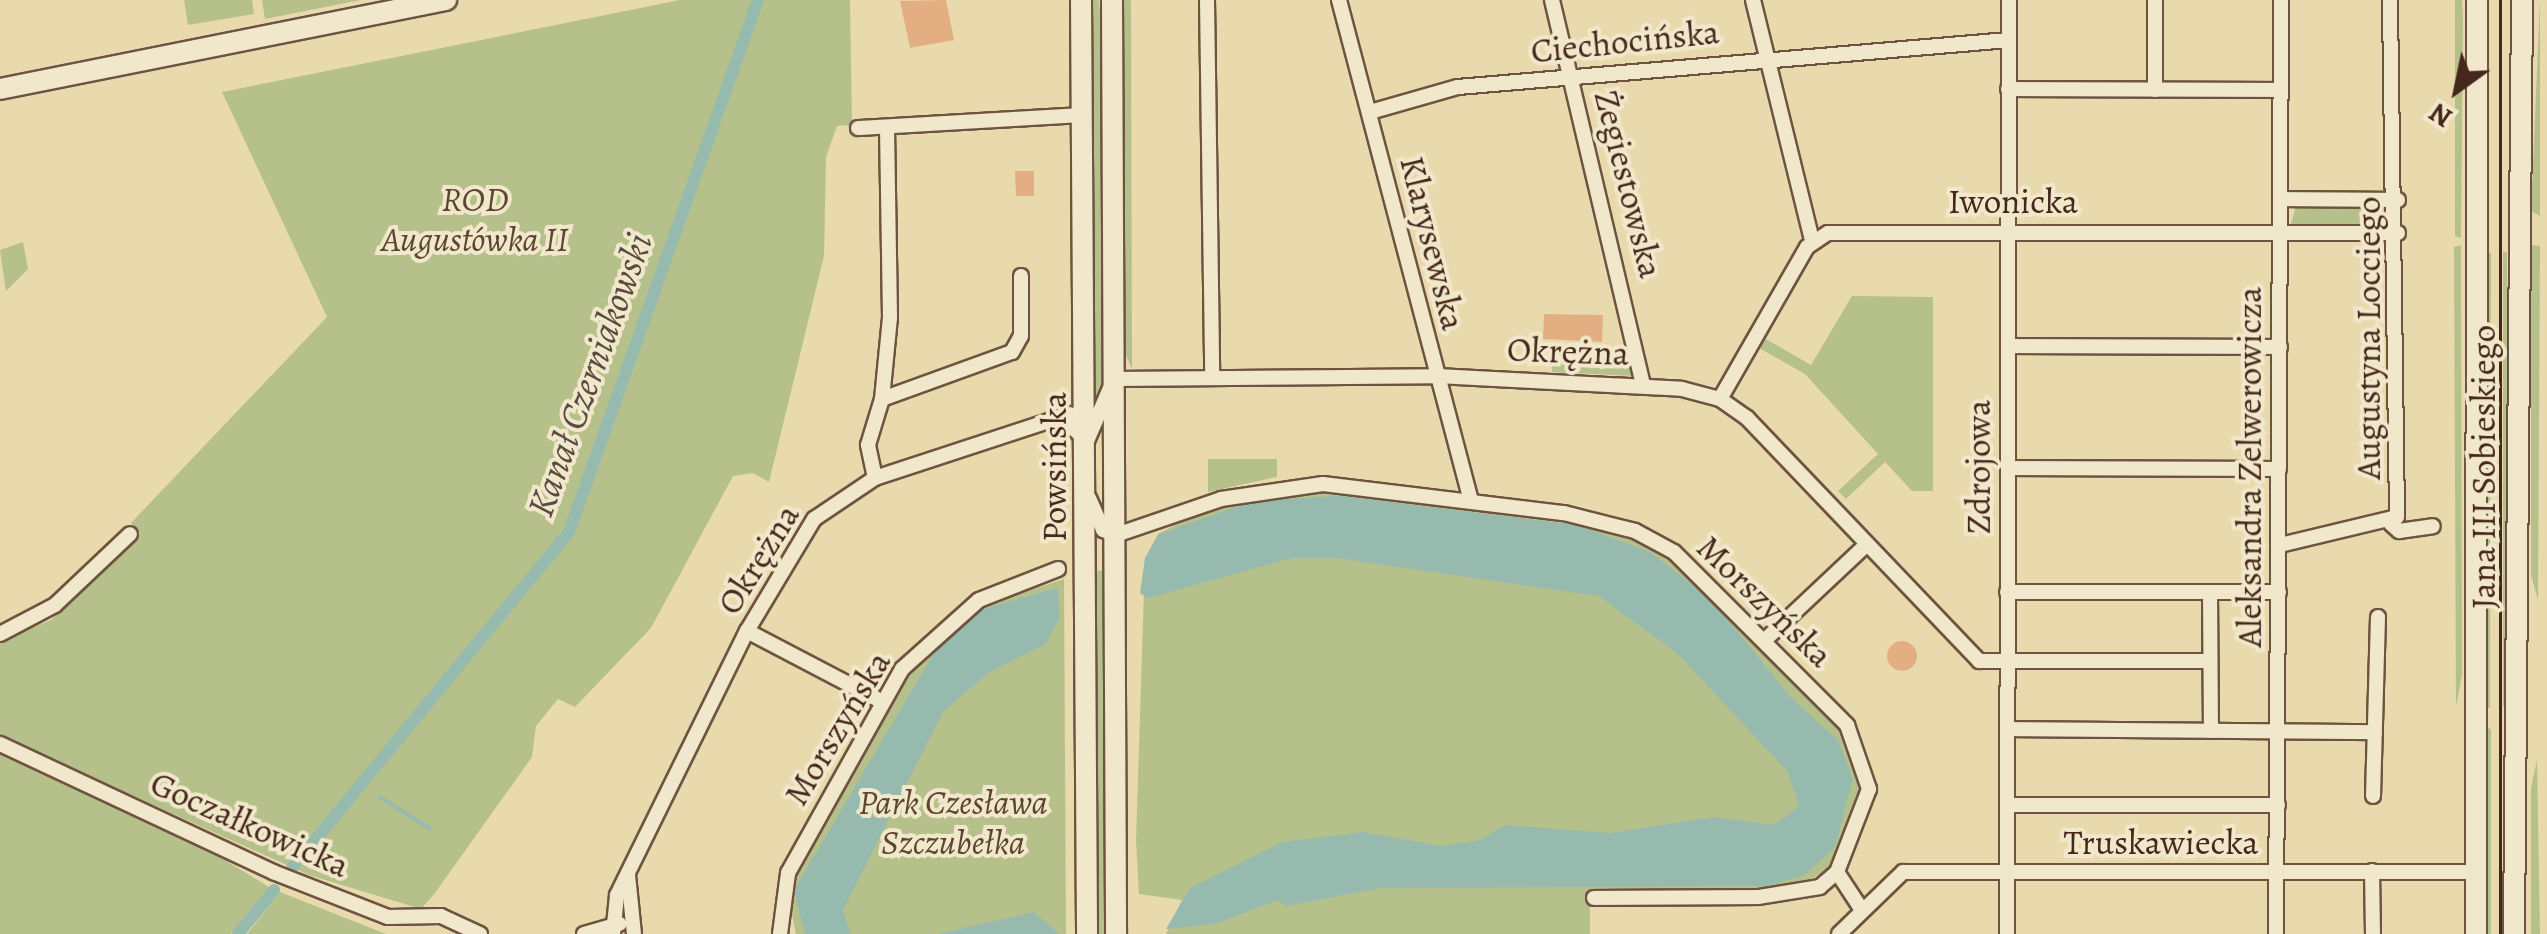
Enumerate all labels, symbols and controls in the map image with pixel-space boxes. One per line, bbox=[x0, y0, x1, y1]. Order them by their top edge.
street label: Ciechocińska bbox=[1529, 10, 1721, 72]
north arrow bbox=[2407, 40, 2507, 140]
street label: Żegiestowska bbox=[1585, 86, 1673, 282]
text: N bbox=[2422, 94, 2460, 137]
street label: Klarysewska bbox=[1391, 152, 1475, 334]
park label: ROD Augustówka II bbox=[381, 178, 569, 260]
street label: Iwonicka bbox=[1948, 180, 2078, 222]
street label: Augustyna Locciego bbox=[2347, 196, 2389, 480]
water label: Kanał Czerniakowski bbox=[518, 227, 662, 523]
street label: Aleksandra Zelwerowicza bbox=[2228, 287, 2270, 647]
street label: Jana III Sobieskiego bbox=[2462, 325, 2504, 609]
street label: Okrężna bbox=[1506, 328, 1630, 374]
street label: Powsińska bbox=[1033, 392, 1075, 542]
street label: Zdrojowa bbox=[1957, 400, 1999, 534]
street label: Okrężna bbox=[708, 496, 808, 622]
street label: Morszyńska bbox=[1688, 526, 1842, 676]
street label: Morszyńska bbox=[775, 643, 899, 813]
street label: Goczałkowicka bbox=[144, 762, 356, 886]
park label: Park Czesława Szczubełka bbox=[858, 781, 1048, 863]
street label: Truskawiecka bbox=[2064, 821, 2258, 863]

